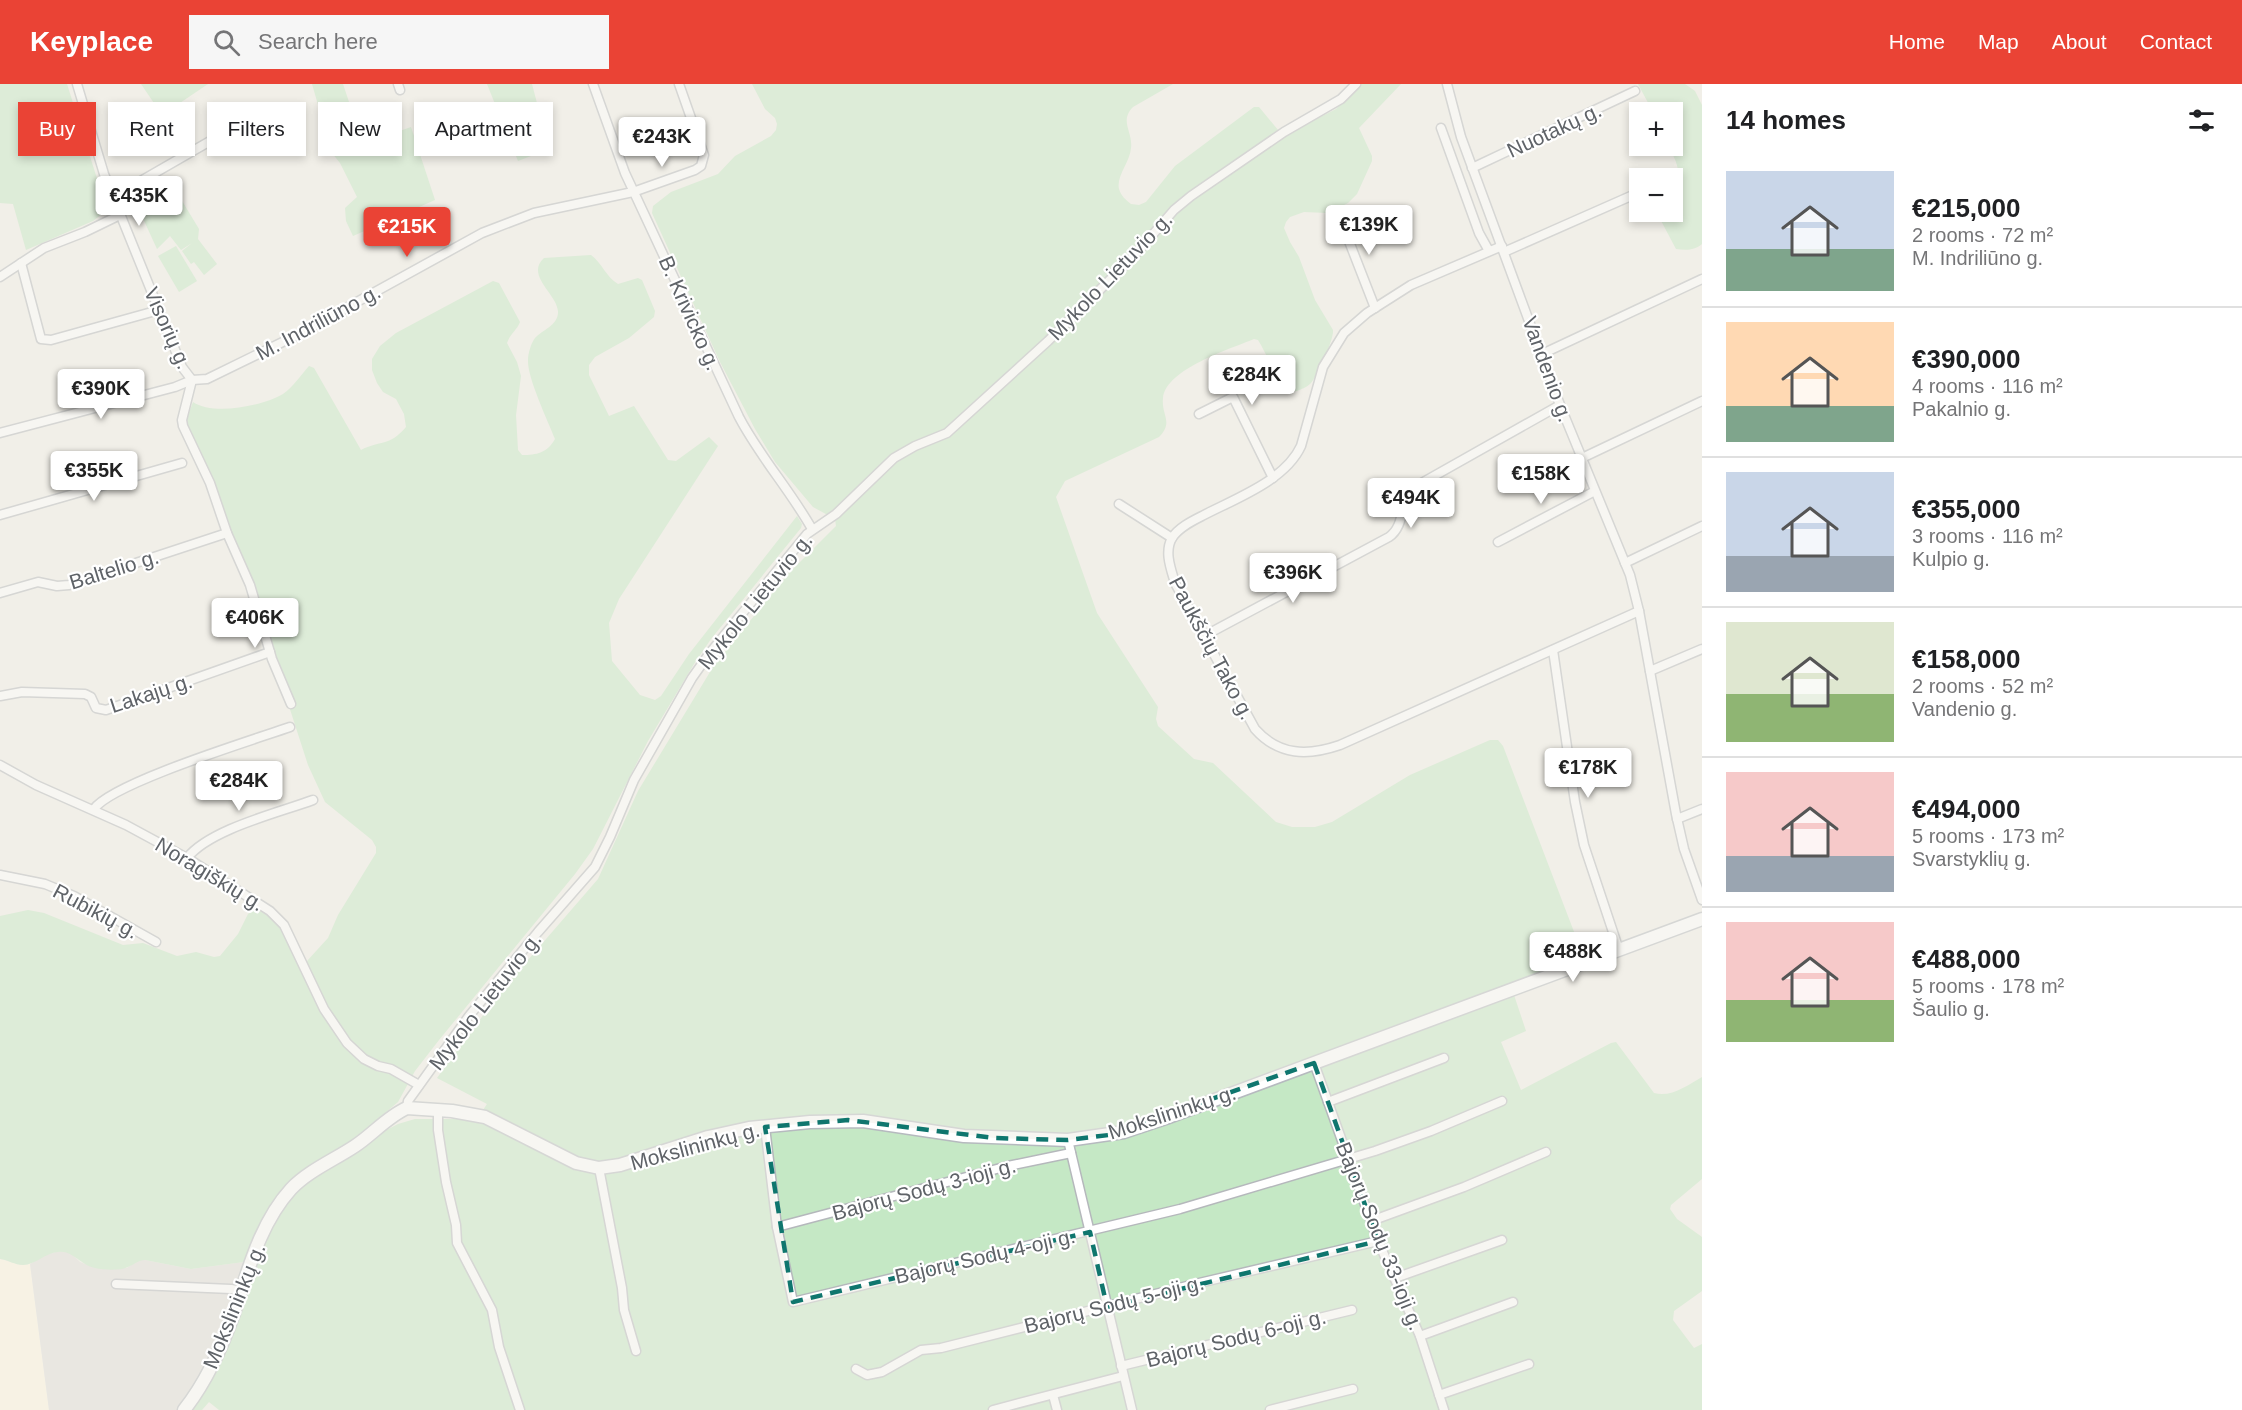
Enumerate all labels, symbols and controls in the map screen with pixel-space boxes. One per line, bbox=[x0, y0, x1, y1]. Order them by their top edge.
search box bbox=[189, 15, 609, 69]
text: Keyplace bbox=[30, 26, 153, 57]
icon: search bbox=[210, 26, 243, 59]
text: Search here bbox=[258, 29, 378, 54]
text: Home bbox=[1889, 30, 1945, 53]
text: Map bbox=[1978, 30, 2019, 53]
text: About bbox=[2052, 30, 2107, 53]
text: Contact bbox=[2140, 30, 2212, 53]
street label: Nuotakų g. bbox=[1503, 98, 1605, 162]
chip: Buy bbox=[18, 102, 96, 156]
chip: Rent bbox=[108, 102, 195, 156]
chip: Filters bbox=[207, 102, 306, 156]
chip: New bbox=[318, 102, 402, 156]
chip: Apartment bbox=[414, 102, 553, 156]
map controls bbox=[1629, 102, 1683, 222]
button: + bbox=[1629, 102, 1683, 156]
icon: filters bbox=[2185, 104, 2218, 137]
text: 14 homes bbox=[1726, 105, 1846, 135]
pin: €243K bbox=[620, 117, 704, 168]
text: €243K bbox=[633, 125, 691, 147]
button: − bbox=[1629, 168, 1683, 222]
pin: €435K bbox=[97, 176, 181, 227]
text: €435K bbox=[110, 184, 168, 206]
text: €215,000 bbox=[1912, 193, 2020, 223]
icon: home bbox=[1774, 195, 1846, 267]
pin: €139K bbox=[1327, 205, 1411, 256]
pin: €215K bbox=[365, 207, 449, 258]
street label: Mykolo Lietuvio g. bbox=[1043, 208, 1177, 344]
text: €139K bbox=[1340, 213, 1398, 235]
text: €215K bbox=[378, 215, 436, 237]
text: 2 rooms · 72 m² bbox=[1912, 224, 2053, 246]
text: M. Indriliūno g. bbox=[1912, 247, 2043, 269]
street label: B. Krivicko g. bbox=[655, 252, 725, 374]
street label: M. Indriliūno g. bbox=[252, 280, 384, 364]
street label: Visorių g. bbox=[140, 284, 196, 372]
street label: Vandenio g. bbox=[1518, 313, 1578, 425]
text: €390,000 bbox=[1912, 344, 2020, 374]
icon: home bbox=[1774, 346, 1846, 418]
pin: €284K bbox=[1210, 355, 1294, 406]
text: €284K bbox=[1223, 363, 1281, 385]
pin: €390K bbox=[59, 369, 143, 420]
text: 4 rooms · 116 m² bbox=[1912, 375, 2063, 397]
text: €390K bbox=[72, 377, 130, 399]
text: Pakalnio g. bbox=[1912, 398, 2011, 420]
pin: €355K bbox=[52, 451, 136, 502]
pin: €158K bbox=[1499, 454, 1583, 505]
text: €355K bbox=[65, 459, 123, 481]
text: €158K bbox=[1512, 462, 1570, 484]
pin: €494K bbox=[1369, 478, 1453, 529]
text: €494K bbox=[1382, 486, 1440, 508]
text: €355,000 bbox=[1912, 494, 2020, 524]
icon: home bbox=[1774, 496, 1846, 568]
text: 3 rooms · 116 m² bbox=[1912, 525, 2063, 547]
street label: Mykolo Lietuvio g. bbox=[693, 528, 817, 674]
street label: Baltelio g. bbox=[67, 545, 161, 593]
text: Kulpio g. bbox=[1912, 548, 1990, 570]
pin: €396K bbox=[1251, 553, 1335, 604]
text: €396K bbox=[1264, 561, 1322, 583]
street label: Paukščių Tako g. bbox=[1165, 573, 1259, 723]
pin: €406K bbox=[213, 598, 297, 649]
text: €406K bbox=[226, 606, 284, 628]
text: €158,000 bbox=[1912, 644, 2020, 674]
icon: home bbox=[1774, 646, 1846, 718]
street label: Lakajų g. bbox=[107, 669, 195, 717]
text: 2 rooms · 52 m² bbox=[1912, 675, 2053, 697]
text: Vandenio g. bbox=[1912, 698, 2017, 720]
pin: €178K bbox=[1546, 748, 1630, 799]
text: €178K bbox=[1559, 756, 1617, 778]
pin: €284K bbox=[197, 761, 281, 812]
text: €284K bbox=[210, 769, 268, 791]
text: €494,000 bbox=[1912, 794, 2020, 824]
icon: home bbox=[1774, 796, 1846, 868]
text: 5 rooms · 173 m² bbox=[1912, 825, 2064, 847]
street label: Noragiškių g. bbox=[152, 833, 268, 915]
text: Svarstyklių g. bbox=[1912, 848, 2031, 870]
street label: Rubikių g. bbox=[49, 879, 143, 943]
street label: Mykolo Lietuvio g. bbox=[424, 928, 546, 1074]
pin: €488K bbox=[1531, 932, 1615, 983]
text: €488K bbox=[1544, 940, 1602, 962]
text: €488,000 bbox=[1912, 944, 2020, 974]
icon: home bbox=[1774, 946, 1846, 1018]
text: 5 rooms · 178 m² bbox=[1912, 975, 2064, 997]
text: Šaulio g. bbox=[1912, 998, 1990, 1020]
street label: Mokslininkų g. bbox=[1105, 1081, 1239, 1143]
street label: Mokslininkų g. bbox=[628, 1118, 762, 1174]
street label: Bajorų Sodų 33-ioji g. bbox=[1332, 1139, 1428, 1333]
street label: Bajorų Sodų 3-ioji g. bbox=[830, 1153, 1018, 1225]
street label: Bajorų Sodų 4-oji g. bbox=[893, 1224, 1077, 1288]
street label: Mokslininkų g. bbox=[198, 1240, 270, 1372]
street label: Bajorų Sodų 5-oji g. bbox=[1022, 1271, 1206, 1337]
street label: Bajorų Sodų 6-oji g. bbox=[1144, 1305, 1328, 1371]

